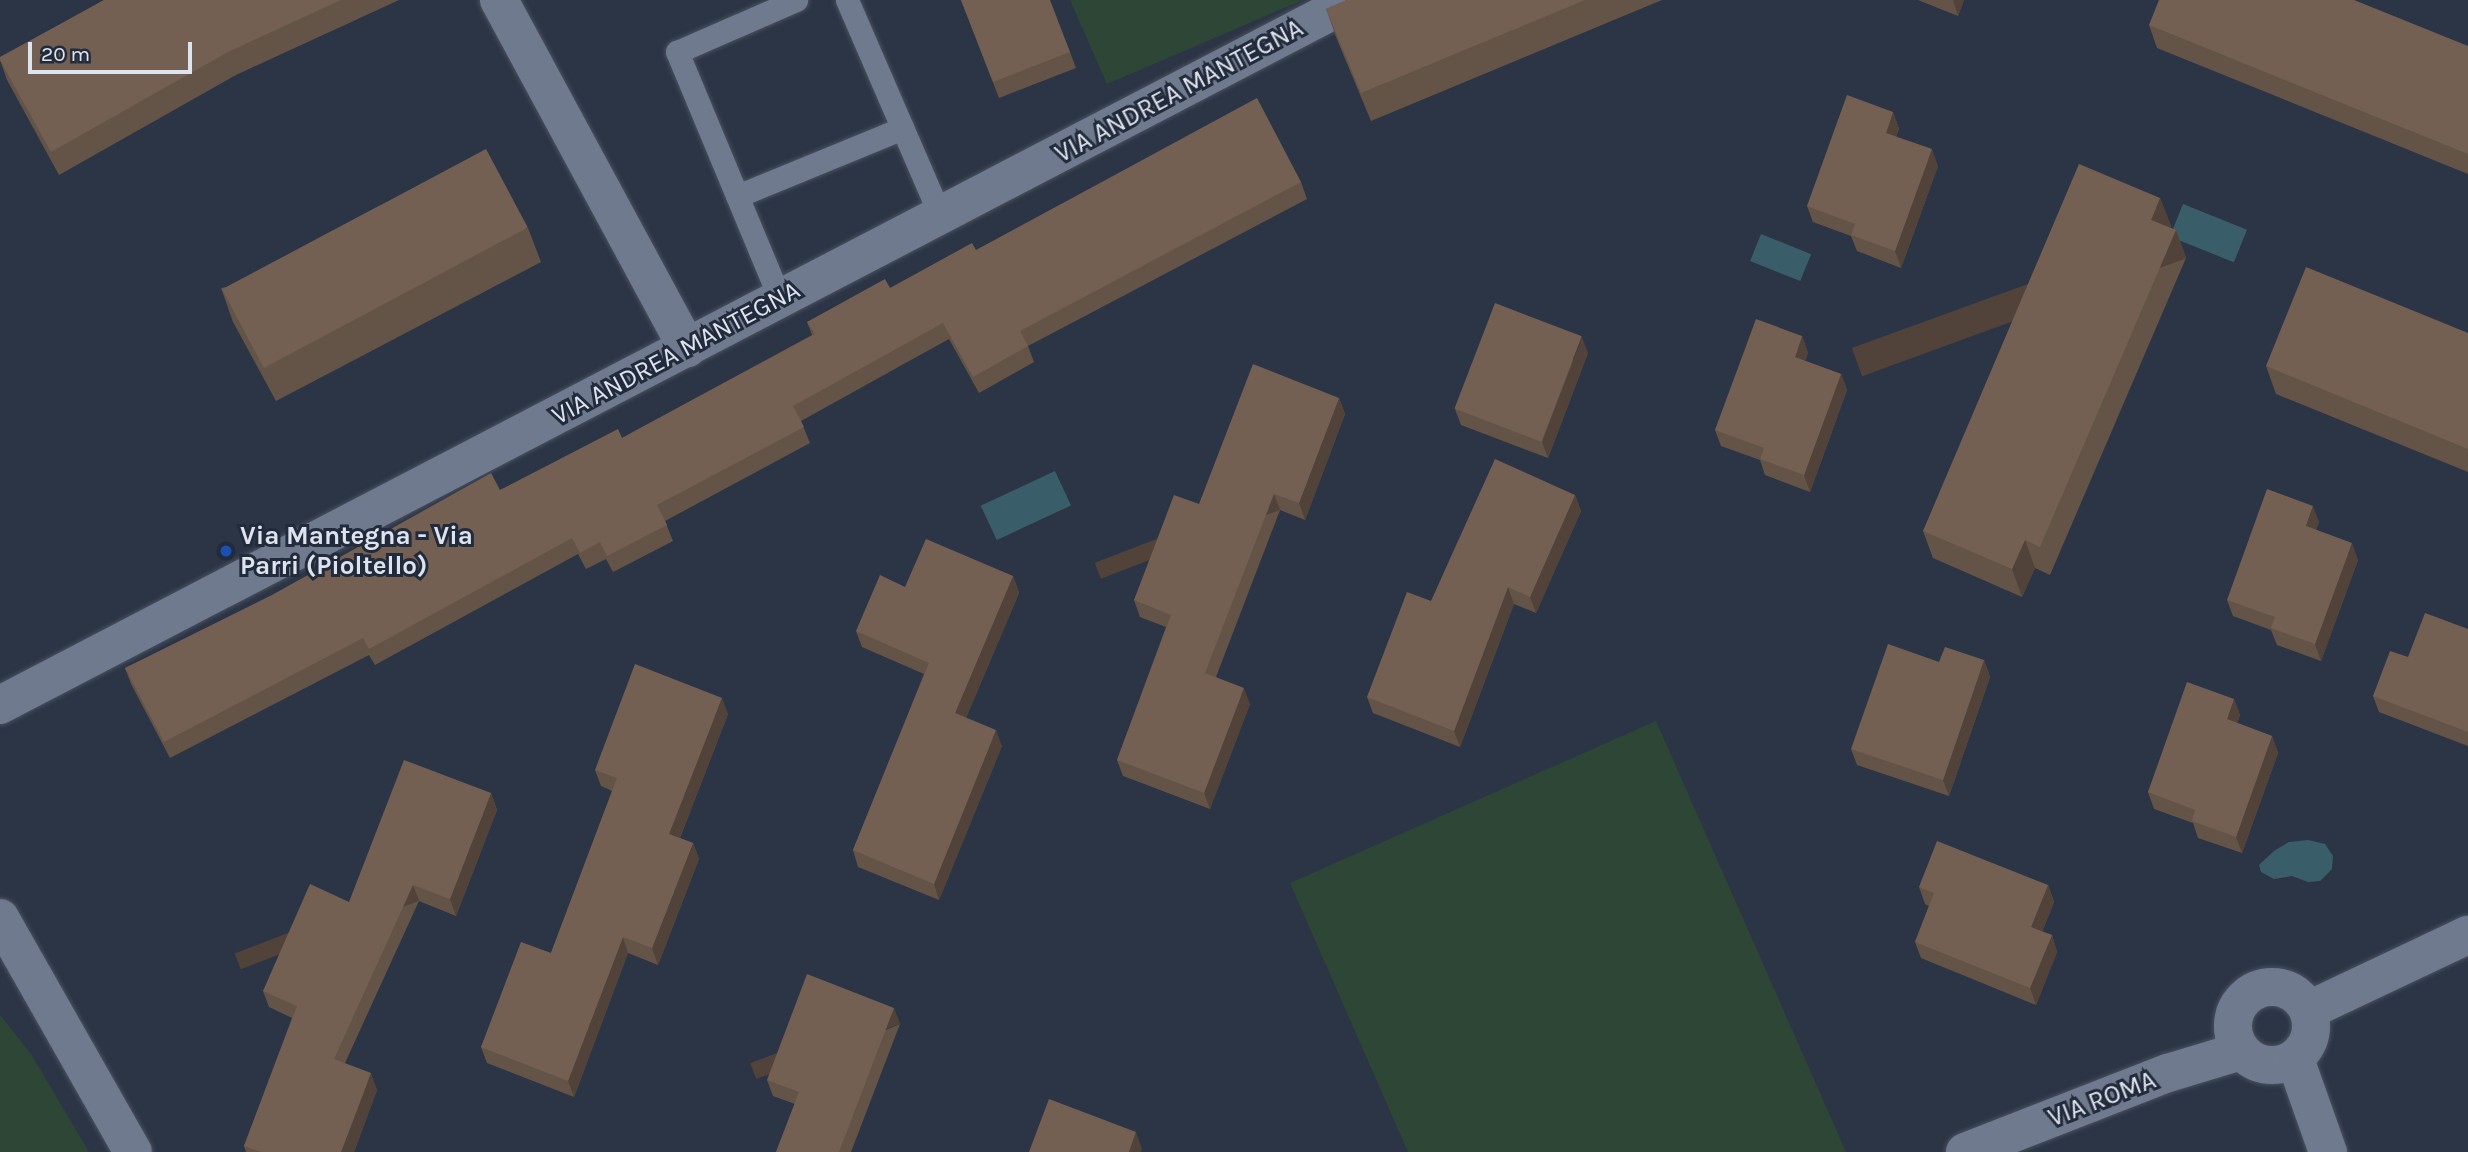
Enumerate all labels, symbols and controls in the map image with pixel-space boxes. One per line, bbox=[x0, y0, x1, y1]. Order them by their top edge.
street label: VIA ANDREA MANTEGNA bbox=[1050, 12, 1308, 170]
scale bar bbox=[32, 28, 196, 72]
text: 20 m bbox=[41, 42, 90, 66]
street label: VIA ANDREA MANTEGNA bbox=[547, 274, 805, 432]
place label: Via Mantegna - Via Parri (Pioltello) bbox=[240, 520, 473, 582]
marker: Via Mantegna - Via Parri (Pioltello) bbox=[218, 543, 234, 559]
street label: VIA ROMA bbox=[2044, 1064, 2160, 1134]

